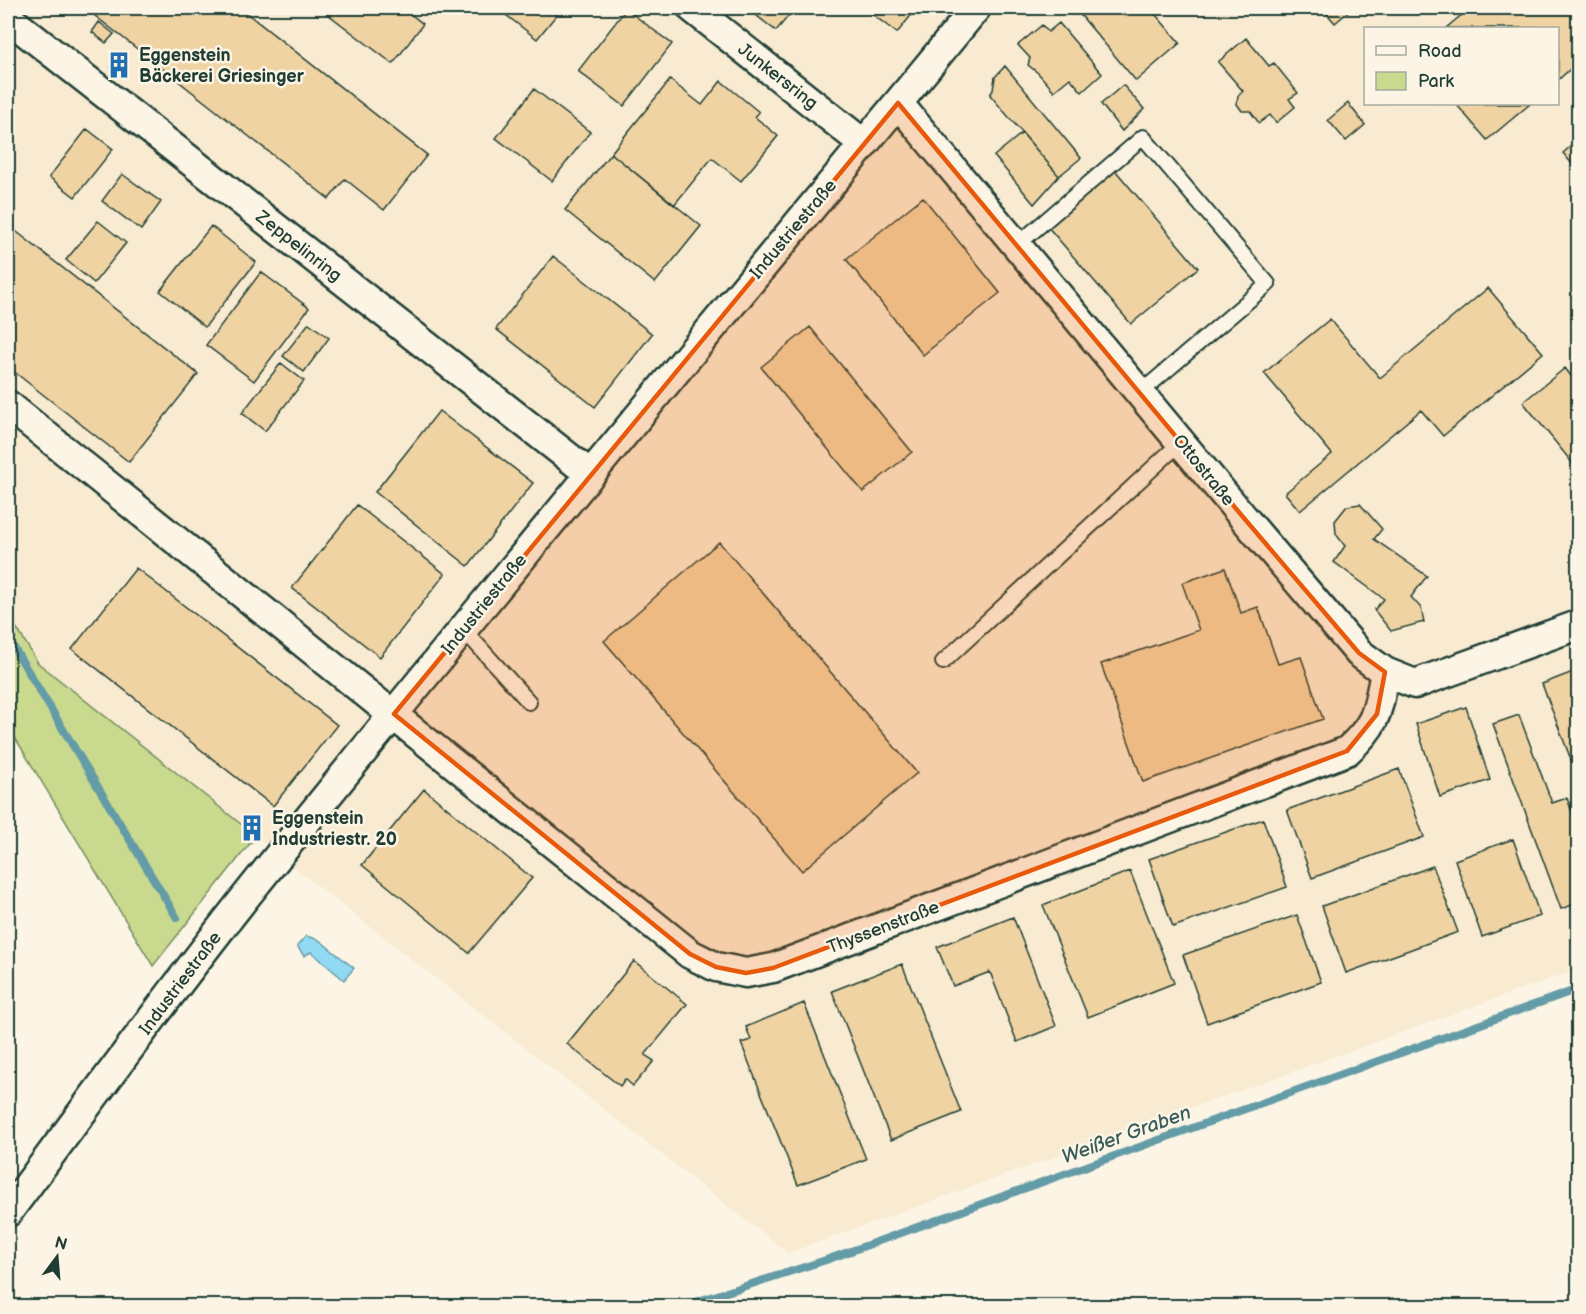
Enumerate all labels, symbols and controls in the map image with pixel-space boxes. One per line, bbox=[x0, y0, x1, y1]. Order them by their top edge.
legend bbox=[1364, 27, 1559, 105]
street label: Junkersring bbox=[734, 39, 822, 114]
text: Road bbox=[1418, 41, 1462, 62]
place label: Eggenstein Bäckerei Griesinger bbox=[139, 45, 305, 87]
building icon: Eggenstein Bäckerei Griesinger bbox=[104, 50, 134, 80]
text: Park bbox=[1418, 71, 1454, 92]
street label: Industriestraße bbox=[746, 175, 841, 283]
street label: Zeppelinring bbox=[251, 206, 346, 286]
street label: Ottostraße bbox=[1168, 430, 1239, 511]
street label: Industriestraße bbox=[437, 550, 532, 659]
place label: Eggenstein Industriestr. 20 bbox=[272, 808, 397, 850]
building icon: Eggenstein Industriestr. 20 bbox=[237, 813, 267, 843]
street label: Thyssenstraße bbox=[824, 896, 942, 958]
street label: Industriestraße bbox=[135, 927, 226, 1039]
water label: Weißer Graben bbox=[1058, 1100, 1194, 1169]
north arrow bbox=[27, 1227, 87, 1287]
text: N bbox=[52, 1233, 69, 1255]

